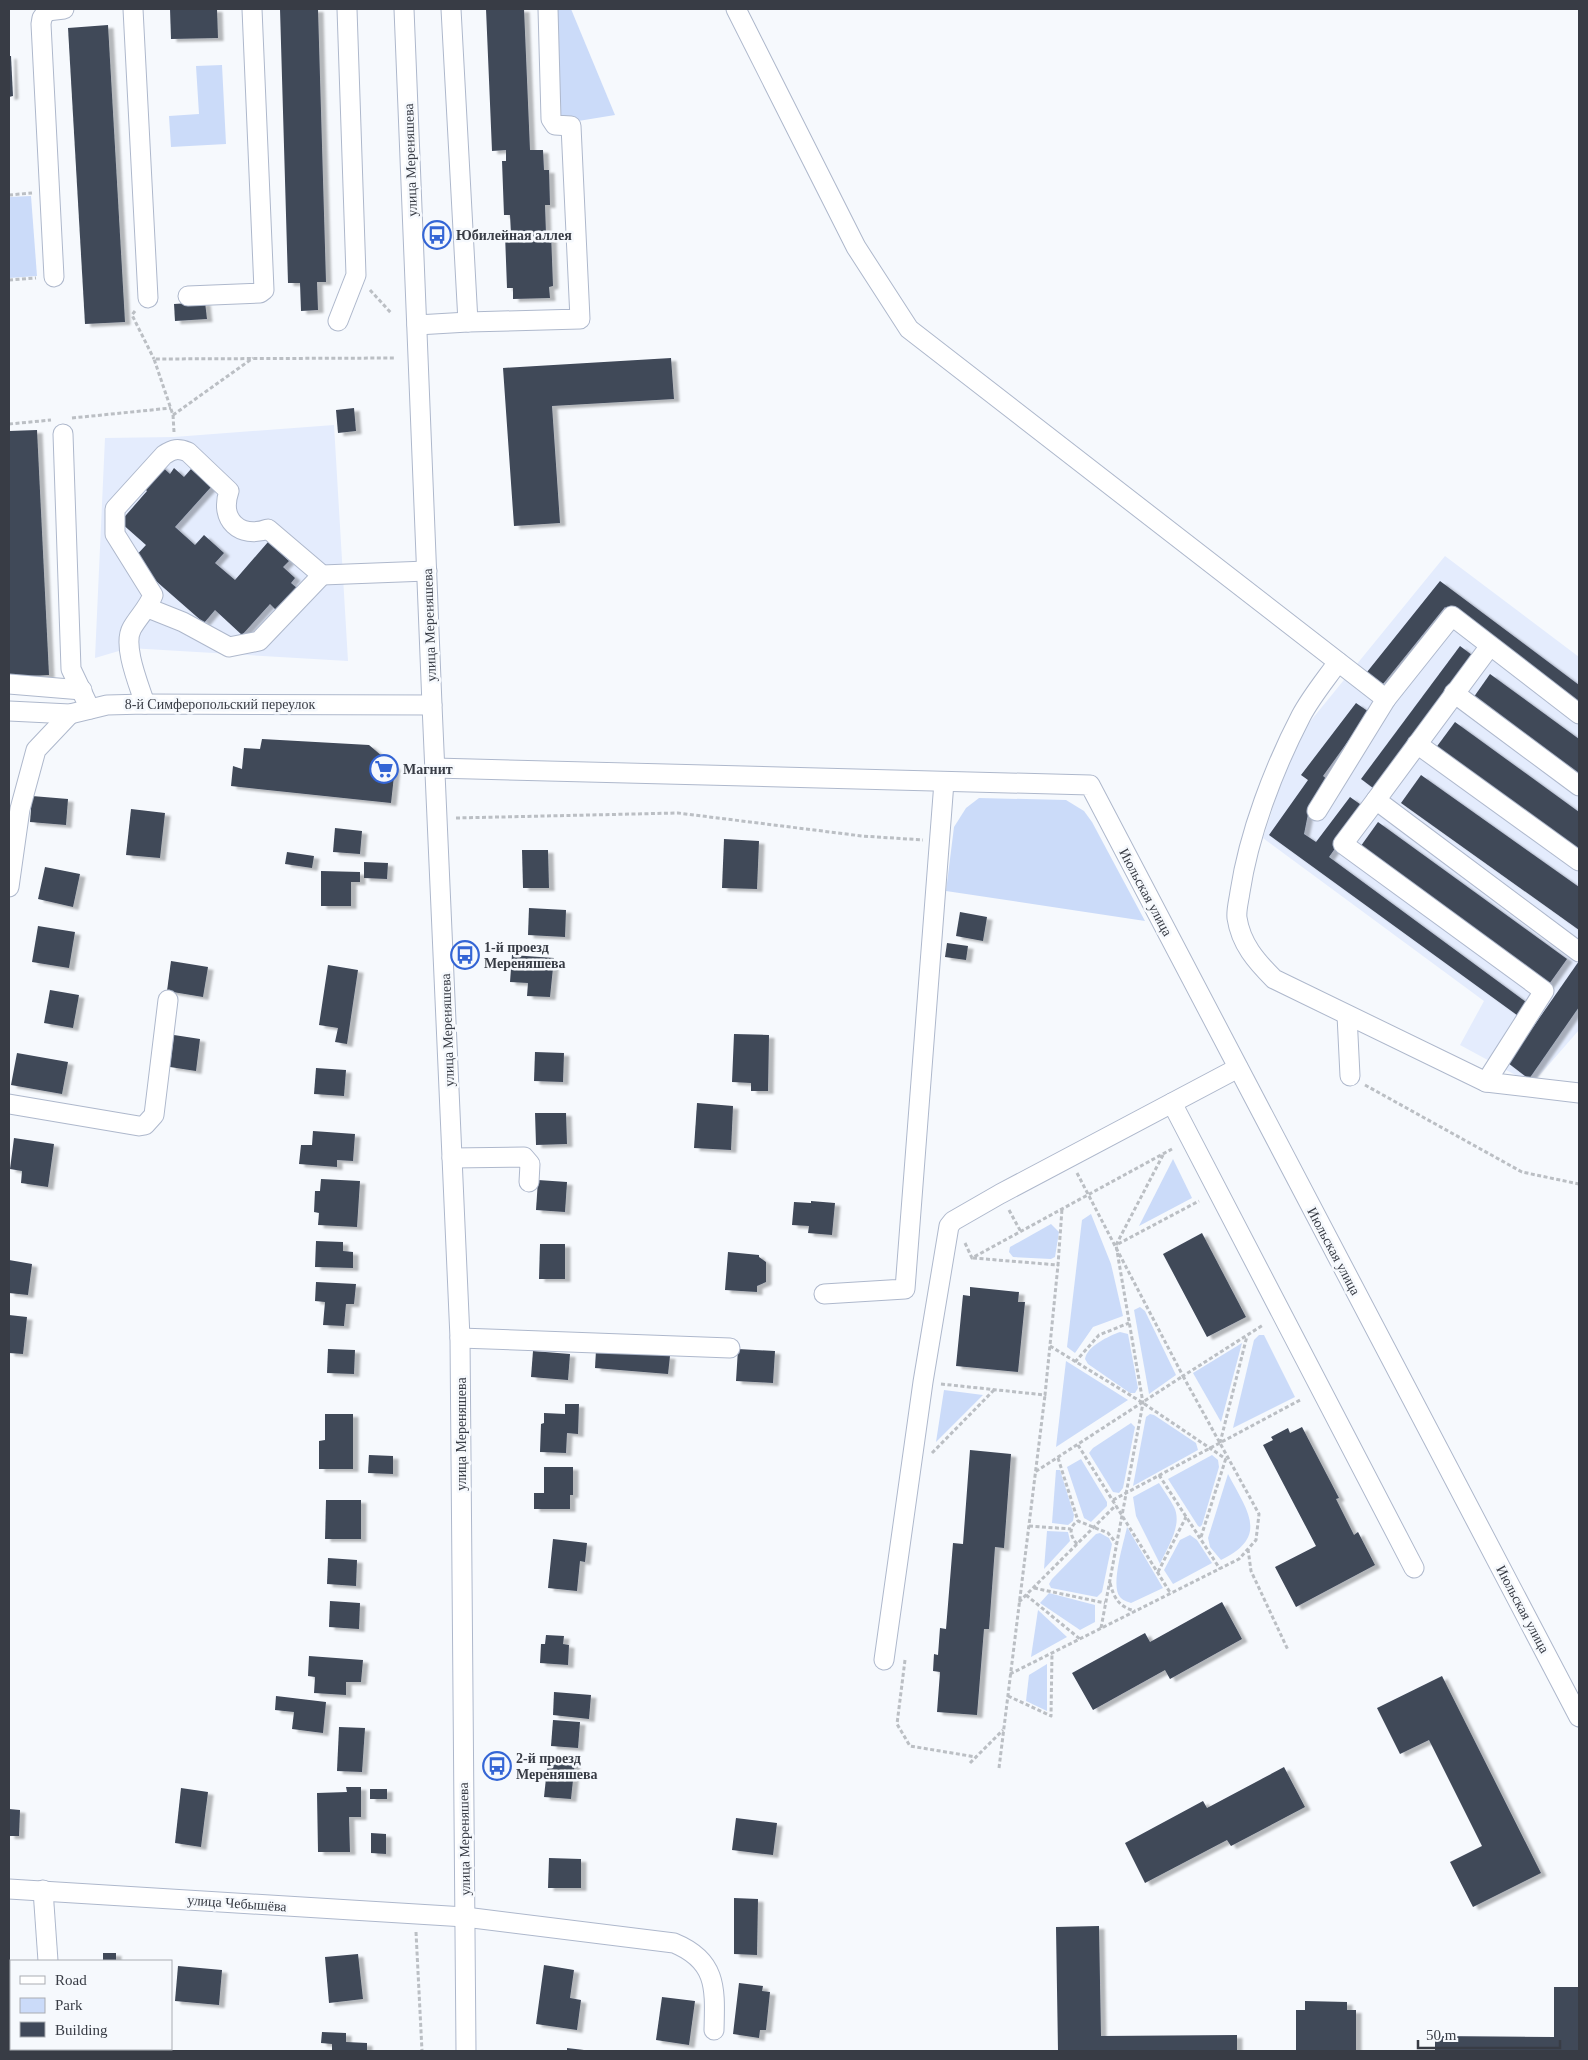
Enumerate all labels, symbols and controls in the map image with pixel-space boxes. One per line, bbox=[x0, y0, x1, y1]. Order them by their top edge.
street label: улица Мереняшева bbox=[401, 102, 420, 217]
bus stop icon: Юбилейная аллея bbox=[422, 220, 452, 250]
place label: Юбилейная аллея bbox=[456, 228, 572, 243]
street label: улица Мереняшева bbox=[420, 567, 439, 682]
street label: 8-й Симферопольский переулок bbox=[125, 697, 315, 712]
supermarket icon: Магнит bbox=[369, 754, 399, 784]
place label: Магнит bbox=[403, 762, 453, 777]
street label: Июльская улица bbox=[1116, 846, 1175, 939]
bus stop icon: 1-й проезд Мереняшева bbox=[450, 940, 480, 970]
place label: 1-й проезд Мереняшева bbox=[484, 940, 565, 971]
street label: улица Мереняшева bbox=[438, 972, 457, 1087]
street label: Июльская улица bbox=[1304, 1205, 1363, 1298]
street label: улица Мереняшева bbox=[454, 1377, 469, 1491]
street label: Июльская улица bbox=[1493, 1563, 1552, 1656]
bus stop icon: 2-й проезд Мереняшева bbox=[482, 1751, 512, 1781]
place label: 2-й проезд Мереняшева bbox=[516, 1751, 597, 1782]
street label: улица Мереняшева bbox=[456, 1781, 473, 1896]
street label: улица Чебышёва bbox=[187, 1893, 288, 1915]
legend bbox=[10, 1960, 172, 2050]
text: Road bbox=[55, 1972, 87, 1988]
text: Park bbox=[55, 1997, 83, 2013]
scale bar bbox=[1418, 2018, 1560, 2050]
text: Building bbox=[55, 2022, 108, 2038]
text: 50 m bbox=[1426, 2027, 1457, 2043]

